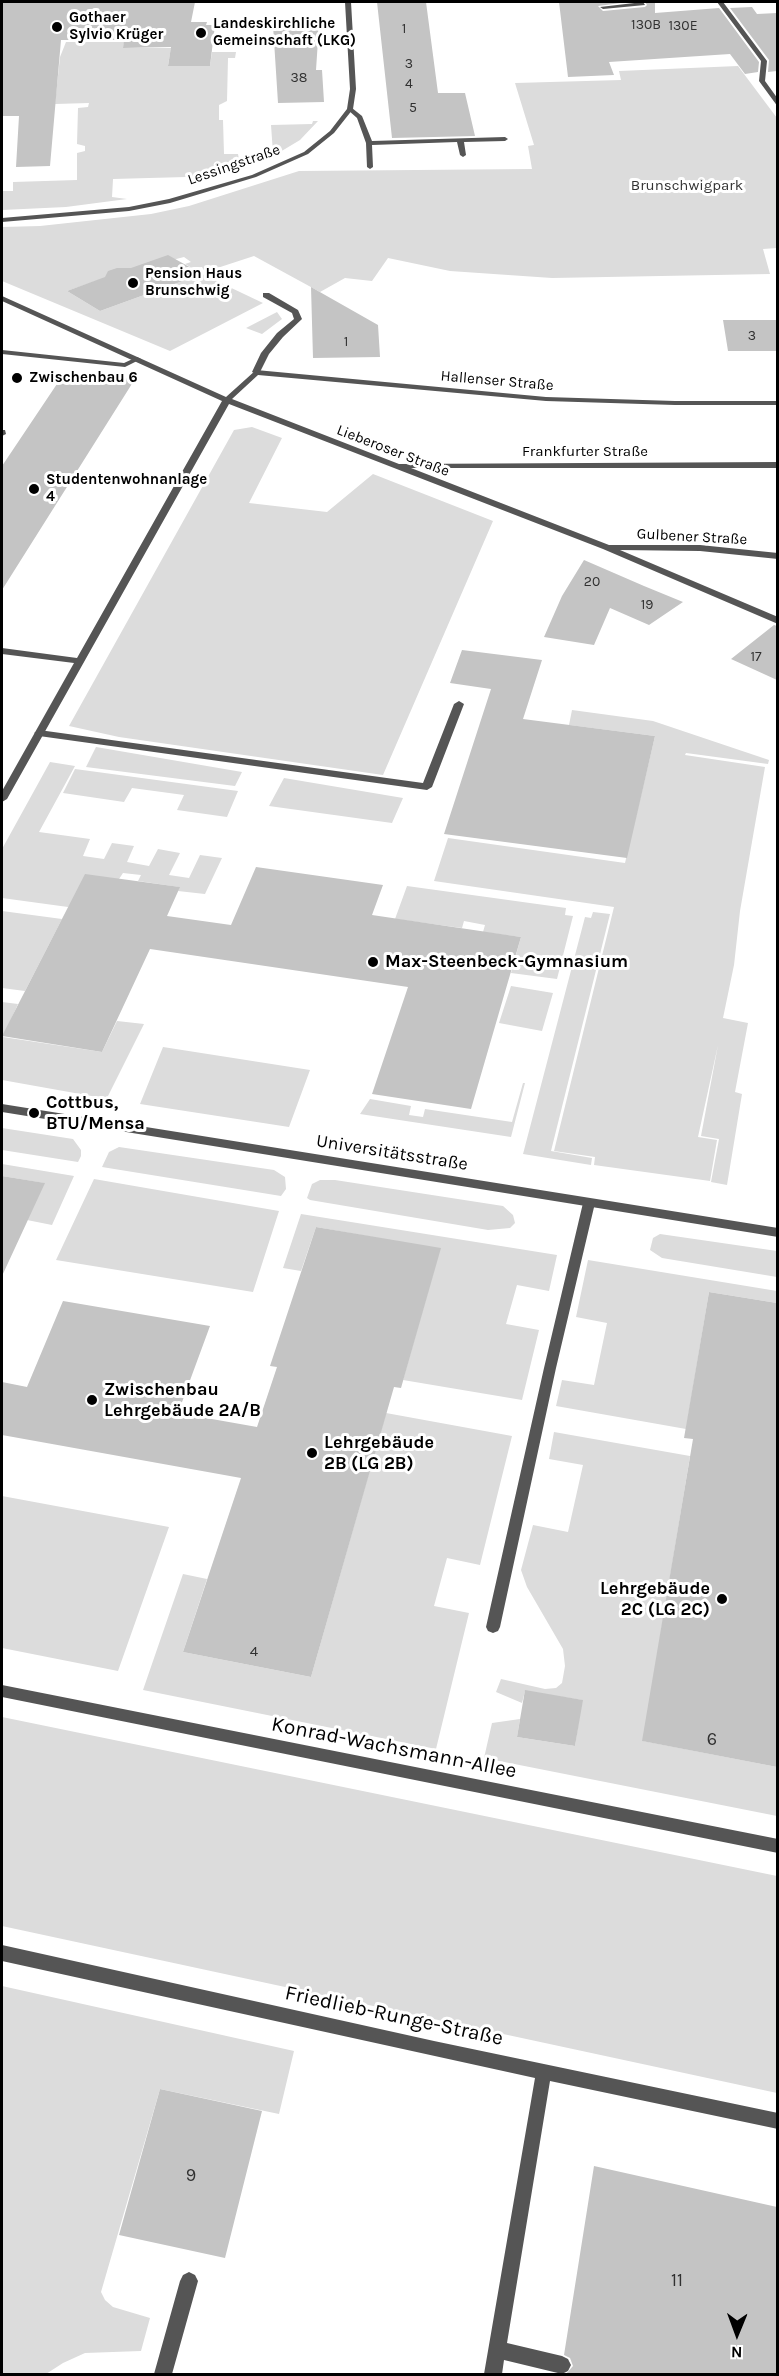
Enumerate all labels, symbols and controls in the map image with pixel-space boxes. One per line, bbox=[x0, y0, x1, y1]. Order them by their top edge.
place label: Gothaer Sylvio Krüger bbox=[69, 9, 163, 44]
place label: Landeskirchliche Gemeinschaft (LKG) bbox=[213, 15, 356, 50]
house number: 130B bbox=[631, 17, 661, 33]
house number: 130E bbox=[668, 18, 698, 34]
marker: Gothaer Sylvio Krüger bbox=[50, 20, 64, 34]
house number: 1 bbox=[402, 21, 406, 37]
marker: Landeskirchliche Gemeinschaft (LKG) bbox=[194, 26, 208, 40]
house number: 3 bbox=[405, 56, 413, 72]
house number: 38 bbox=[291, 70, 307, 86]
house number: 4 bbox=[405, 76, 413, 92]
house number: 5 bbox=[409, 100, 417, 116]
street label: Lessingstraße bbox=[185, 141, 283, 189]
park label: Brunschwigpark bbox=[631, 177, 743, 195]
place label: Pension Haus Brunschwig bbox=[145, 265, 242, 300]
marker: Pension Haus Brunschwig bbox=[126, 276, 140, 290]
house number: 3 bbox=[748, 328, 756, 344]
house number: 1 bbox=[344, 334, 348, 350]
street label: Hallenser Straße bbox=[440, 367, 554, 395]
place label: Zwischenbau 6 bbox=[29, 369, 138, 387]
marker: Zwischenbau 6 bbox=[10, 371, 24, 385]
street label: Lieberoser Straße bbox=[334, 421, 452, 481]
street label: Frankfurter Straße bbox=[522, 443, 648, 461]
place label: Studentenwohnanlage 4 bbox=[46, 471, 207, 506]
marker: Studentenwohnanlage 4 bbox=[27, 482, 41, 496]
street label: Gulbener Straße bbox=[636, 525, 748, 549]
house number: 20 bbox=[584, 574, 600, 590]
house number: 19 bbox=[641, 597, 653, 613]
house number: 17 bbox=[750, 649, 762, 665]
place label: Max-Steenbeck-Gymnasium bbox=[385, 951, 628, 973]
marker: Max-Steenbeck-Gymnasium bbox=[366, 955, 380, 969]
place label: Cottbus, BTU/Mensa bbox=[46, 1092, 145, 1134]
marker: Cottbus, BTU/Mensa bbox=[27, 1106, 41, 1120]
street label: Universitätsstraße bbox=[315, 1130, 469, 1176]
place label: Zwischenbau Lehrgebäude 2A/B bbox=[104, 1379, 261, 1422]
marker: Zwischenbau Lehrgebäude 2A/B bbox=[85, 1393, 99, 1407]
place label: Lehrgebäude 2B (LG 2B) bbox=[324, 1432, 434, 1474]
marker: Lehrgebäude 2B (LG 2B) bbox=[305, 1446, 319, 1460]
place label: Lehrgebäude 2C (LG 2C) bbox=[600, 1578, 710, 1620]
marker: Lehrgebäude 2C (LG 2C) bbox=[715, 1592, 729, 1606]
house number: 4 bbox=[250, 1643, 258, 1661]
street label: Konrad-Wachsmann-Allee bbox=[269, 1712, 519, 1784]
house number: 6 bbox=[707, 1729, 717, 1751]
street label: Friedlieb-Runge-Straße bbox=[283, 1981, 505, 2051]
house number: 9 bbox=[186, 2165, 196, 2187]
house number: 11 bbox=[671, 2270, 683, 2292]
north arrow bbox=[707, 2304, 767, 2364]
text: N bbox=[731, 2343, 743, 2362]

